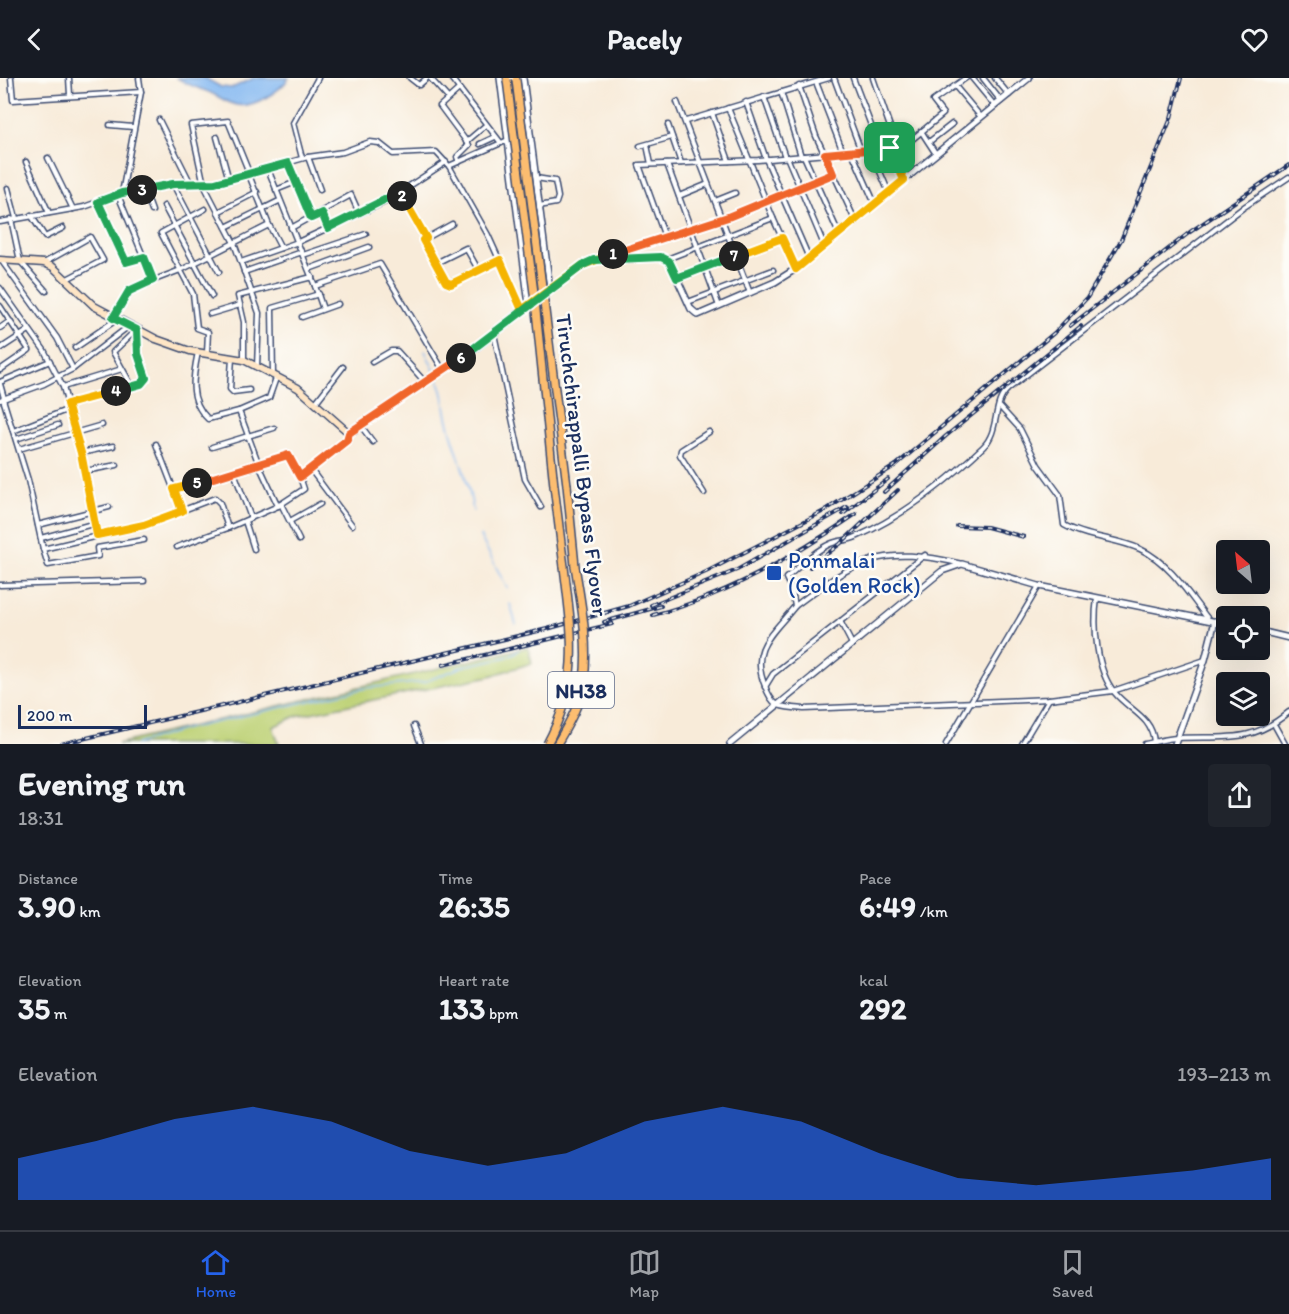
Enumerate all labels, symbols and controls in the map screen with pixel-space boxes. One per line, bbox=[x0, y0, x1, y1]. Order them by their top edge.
icon: back bbox=[18, 23, 51, 56]
text: Pacely bbox=[607, 23, 682, 56]
icon: heart bbox=[1238, 23, 1271, 56]
pin bbox=[864, 122, 915, 173]
icon: arrive bbox=[873, 131, 906, 164]
pin: 3 bbox=[127, 175, 157, 205]
text: 3 bbox=[138, 180, 146, 199]
pin: 2 bbox=[387, 181, 417, 211]
text: 2 bbox=[398, 186, 406, 205]
pin: 1 bbox=[598, 239, 628, 269]
pin: 7 bbox=[719, 241, 749, 271]
text: 1 bbox=[609, 244, 617, 263]
text: 7 bbox=[730, 246, 738, 265]
street label: Tiruchchirappalli Bypass Flyover bbox=[550, 312, 614, 618]
pin: 6 bbox=[446, 343, 476, 373]
text: 6 bbox=[457, 348, 465, 367]
pin: 4 bbox=[101, 376, 131, 406]
text: 4 bbox=[111, 381, 121, 400]
pin: 5 bbox=[182, 468, 212, 498]
text: 5 bbox=[193, 473, 201, 492]
north arrow bbox=[1216, 540, 1270, 594]
map controls bbox=[1216, 540, 1270, 726]
place label: Ponmalai (Golden Rock) bbox=[788, 547, 921, 599]
marker: Ponmalai (Golden Rock) bbox=[765, 564, 783, 582]
button: locate bbox=[1216, 606, 1270, 660]
road number: NH38 bbox=[548, 672, 614, 708]
button: layers bbox=[1216, 672, 1270, 726]
scale bar bbox=[18, 702, 147, 730]
text: 200 m bbox=[27, 706, 72, 725]
text: Evening run bbox=[18, 764, 185, 803]
button: share bbox=[1208, 764, 1271, 827]
text: 18:31 bbox=[18, 806, 63, 830]
text: Distance bbox=[18, 869, 78, 888]
text: Time bbox=[439, 869, 473, 888]
text: Pace bbox=[859, 869, 891, 888]
text: 3.90 bbox=[18, 888, 76, 925]
text: 26:35 bbox=[439, 888, 510, 925]
text: 6:49 bbox=[859, 888, 916, 925]
text: km bbox=[76, 902, 101, 921]
text: /km bbox=[916, 902, 948, 921]
text: Elevation bbox=[18, 971, 82, 990]
text: Heart rate bbox=[439, 971, 509, 990]
text: kcal bbox=[859, 971, 888, 990]
text: 35 bbox=[18, 990, 50, 1027]
text: 133 bbox=[439, 990, 485, 1027]
text: 292 bbox=[859, 990, 907, 1027]
text: m bbox=[50, 1004, 67, 1023]
text: bpm bbox=[485, 1004, 519, 1023]
text: Elevation bbox=[18, 1062, 97, 1086]
text: 193–213 m bbox=[1177, 1062, 1271, 1086]
tab: Home bbox=[196, 1246, 236, 1301]
tab: Map bbox=[628, 1246, 661, 1301]
tab: Saved bbox=[1052, 1246, 1093, 1301]

